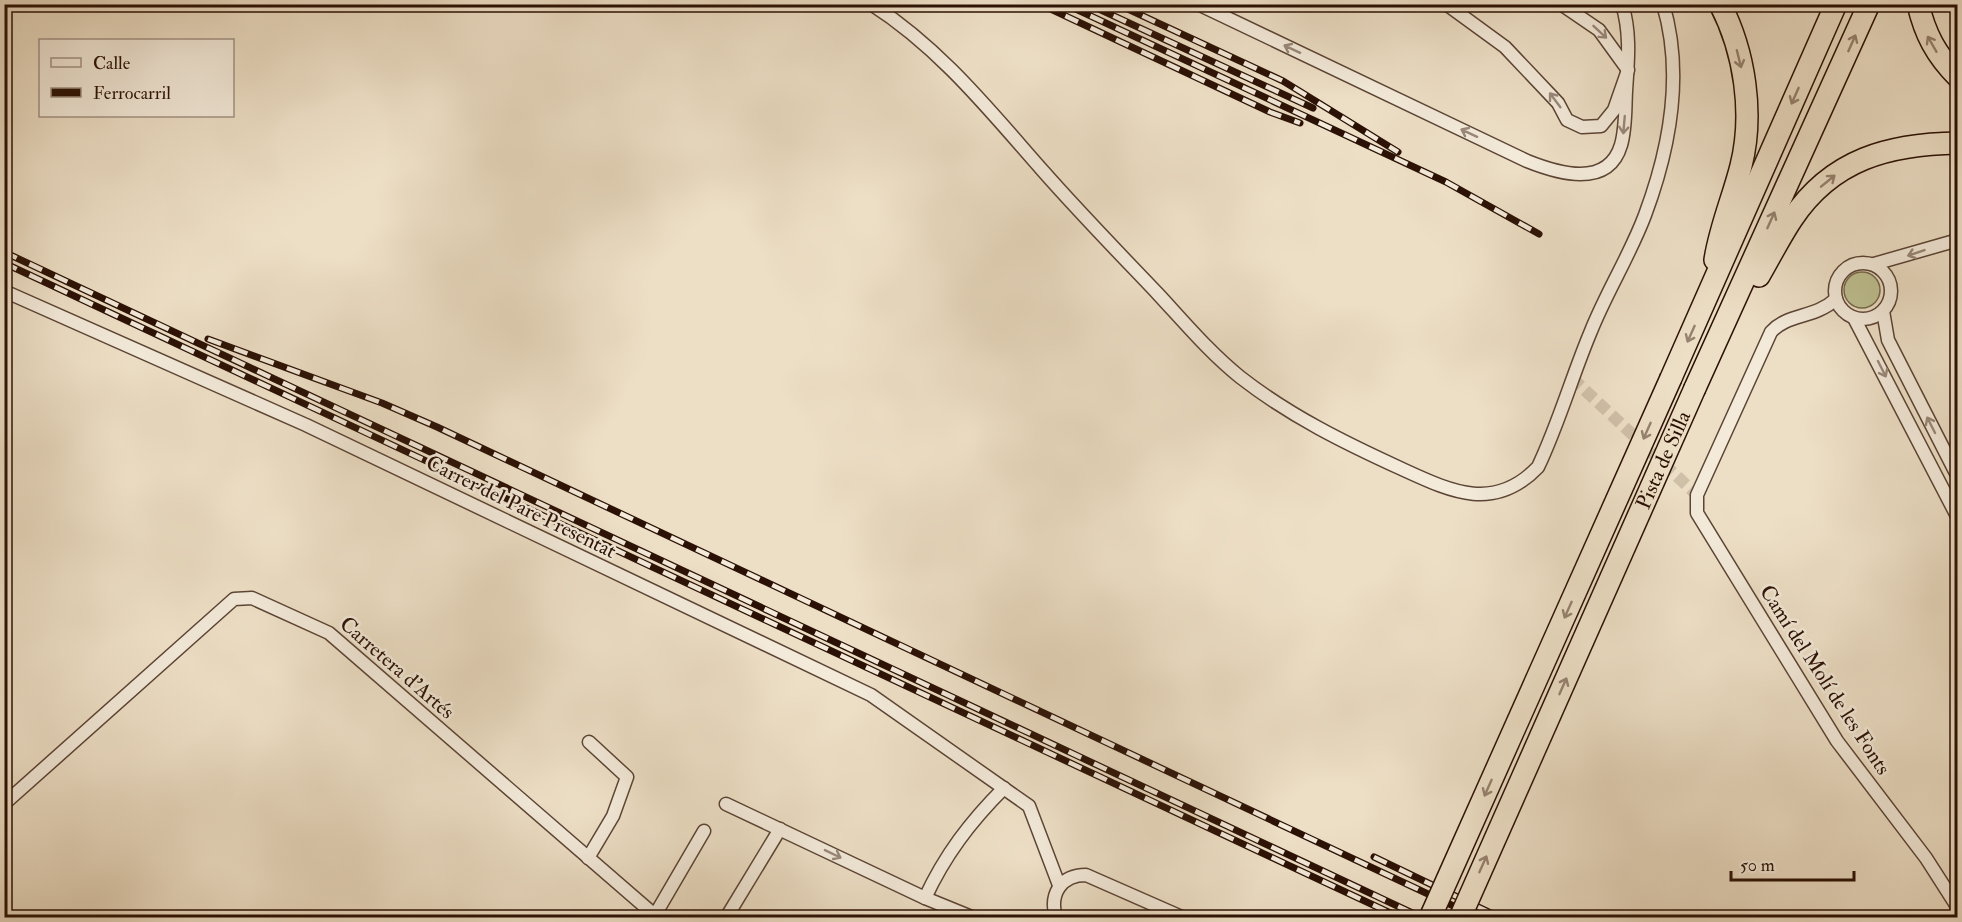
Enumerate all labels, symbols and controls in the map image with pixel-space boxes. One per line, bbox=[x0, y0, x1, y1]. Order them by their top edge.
one-way arrow bbox=[1592, 25, 1607, 39]
one-way arrow bbox=[1847, 34, 1858, 52]
one-way arrow bbox=[1925, 36, 1937, 53]
legend bbox=[39, 39, 234, 117]
one-way arrow bbox=[1284, 43, 1302, 55]
one-way arrow bbox=[1734, 50, 1746, 69]
text: Calle bbox=[93, 52, 131, 75]
text: Ferrocarril bbox=[93, 82, 171, 105]
one-way arrow bbox=[1789, 87, 1801, 105]
one-way arrow bbox=[1549, 93, 1561, 109]
one-way arrow bbox=[1618, 115, 1629, 134]
one-way arrow bbox=[1460, 127, 1478, 139]
one-way arrow bbox=[1820, 175, 1836, 188]
one-way arrow bbox=[1766, 212, 1778, 230]
one-way arrow bbox=[1907, 249, 1926, 260]
one-way arrow bbox=[1684, 324, 1696, 342]
one-way arrow bbox=[1876, 360, 1888, 377]
street label: Pista de Silla bbox=[1629, 406, 1697, 513]
one-way arrow bbox=[1925, 417, 1936, 435]
one-way arrow bbox=[1641, 422, 1653, 440]
street label: Carrer del Pare Presentat bbox=[421, 449, 621, 565]
street label: Camí del Molí de les Fonts bbox=[1753, 580, 1897, 780]
one-way arrow bbox=[1561, 600, 1573, 618]
street label: Carretera d'Artés bbox=[334, 611, 460, 725]
one-way arrow bbox=[1557, 677, 1569, 695]
one-way arrow bbox=[1482, 778, 1494, 796]
scale bar bbox=[1731, 844, 1854, 882]
one-way arrow bbox=[823, 849, 841, 861]
text: 50 m bbox=[1740, 854, 1775, 877]
one-way arrow bbox=[1479, 855, 1490, 873]

